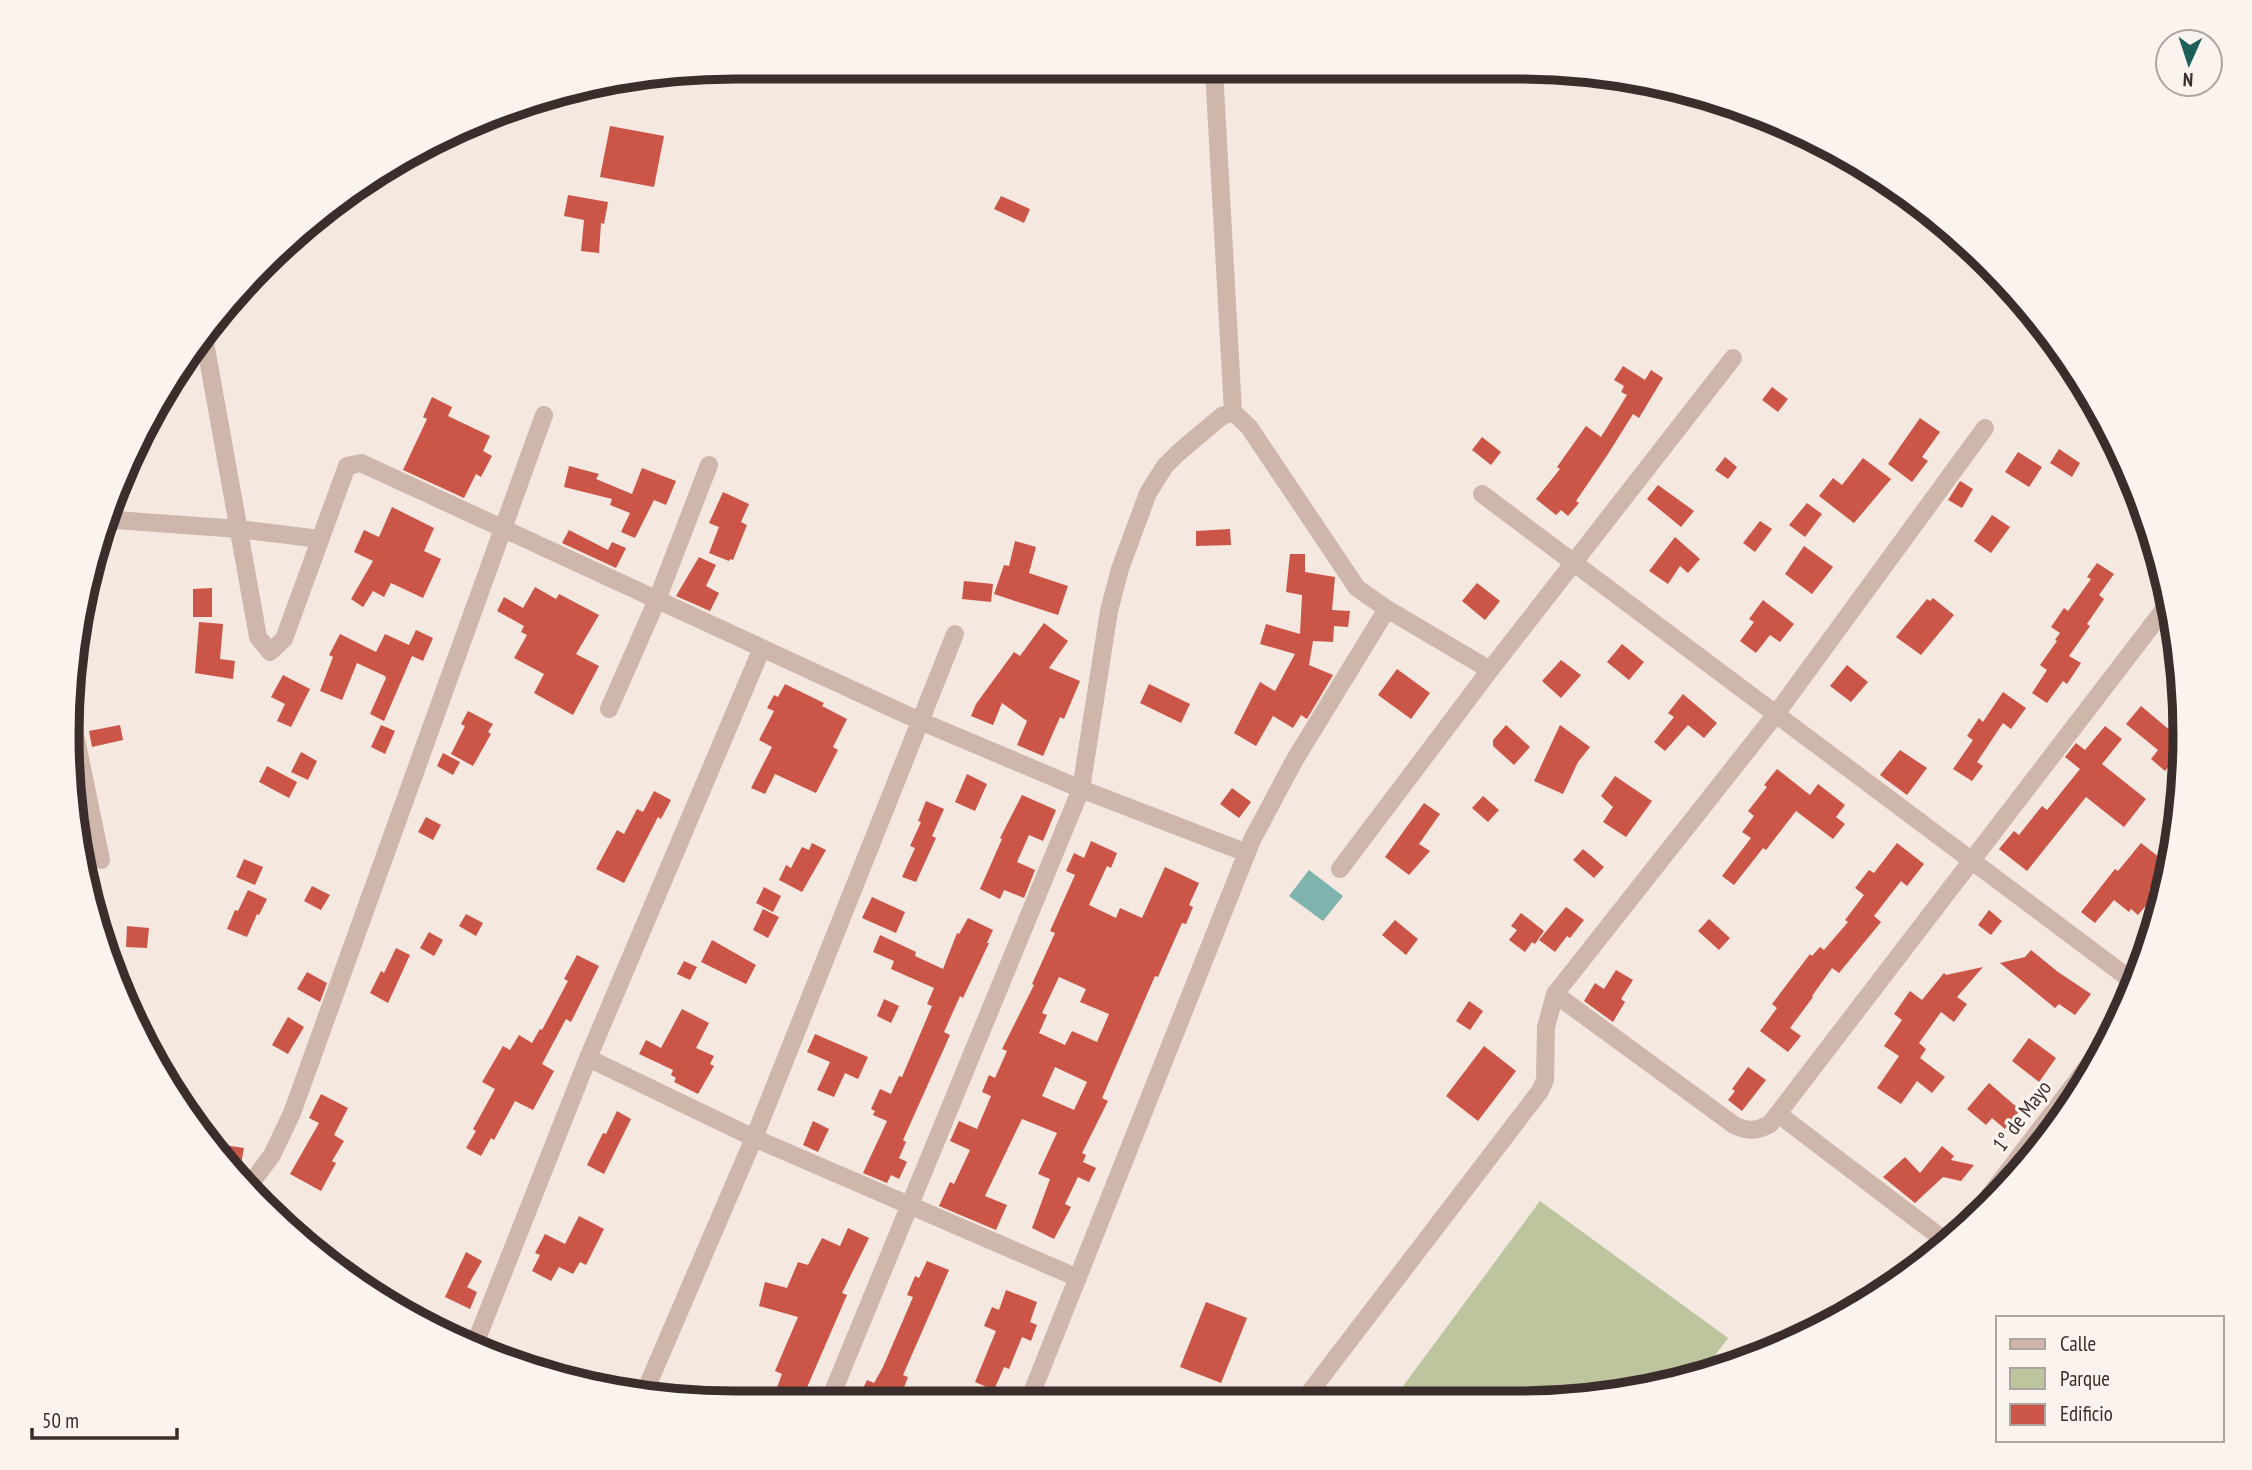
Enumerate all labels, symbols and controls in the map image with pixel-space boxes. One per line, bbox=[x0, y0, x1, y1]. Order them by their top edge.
north arrow bbox=[2154, 28, 2224, 98]
text: N bbox=[2182, 68, 2194, 92]
street label: 1° de Mayo bbox=[1986, 1075, 2057, 1157]
legend bbox=[1996, 1316, 2224, 1442]
text: Calle bbox=[2060, 1330, 2096, 1357]
text: Parque bbox=[2060, 1365, 2110, 1392]
scale bar bbox=[32, 1396, 177, 1440]
text: Edificio bbox=[2060, 1400, 2113, 1427]
text: 50 m bbox=[42, 1407, 79, 1434]

